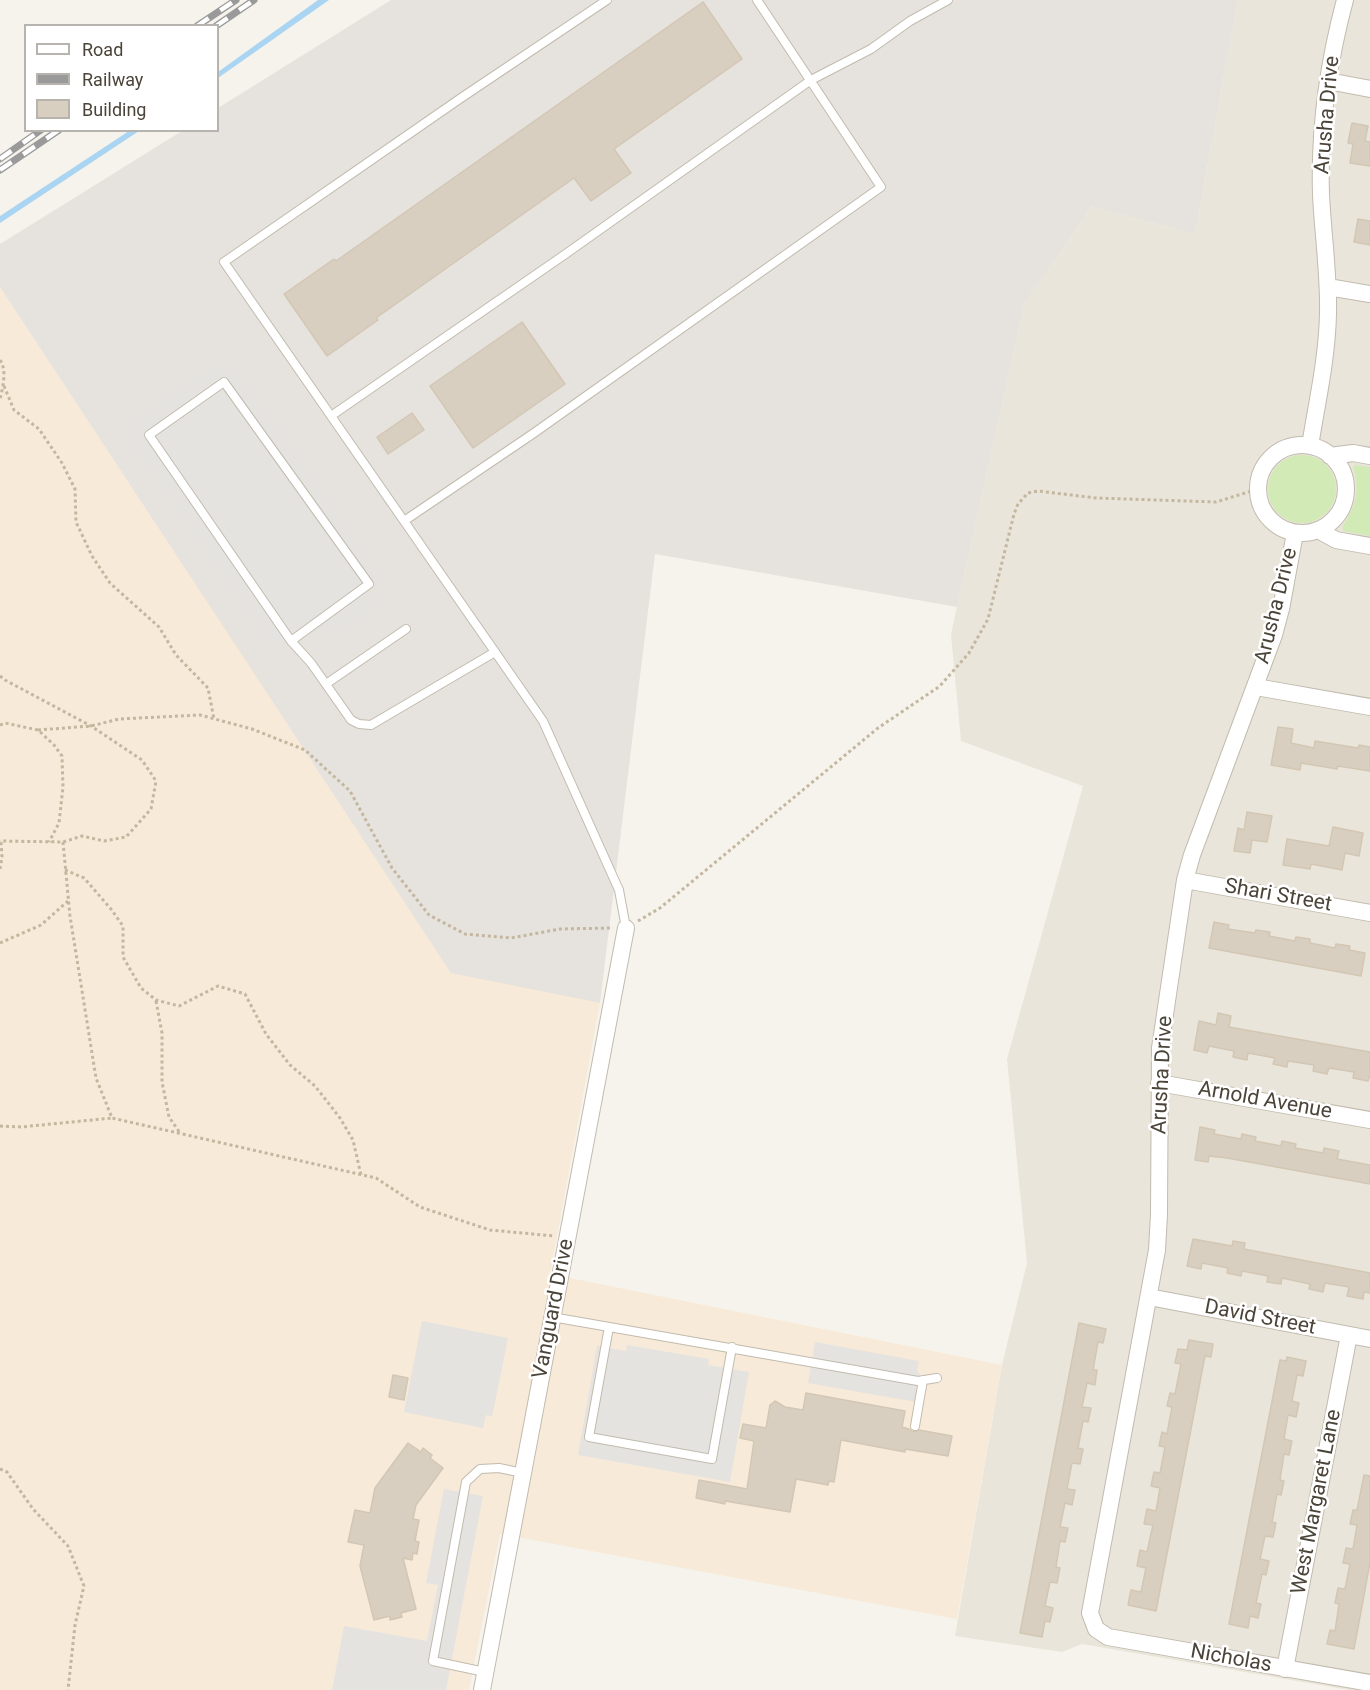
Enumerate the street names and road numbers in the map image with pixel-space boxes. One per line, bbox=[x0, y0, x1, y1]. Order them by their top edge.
street label: Arusha Drive bbox=[1310, 55, 1346, 175]
street label: Arusha Drive bbox=[1250, 545, 1304, 667]
street label: Shari Street bbox=[1222, 874, 1334, 918]
street label: Arusha Drive bbox=[1147, 1015, 1179, 1135]
street label: Arnold Avenue bbox=[1196, 1077, 1334, 1125]
street label: Vanguard Drive bbox=[528, 1237, 580, 1381]
street label: David Street bbox=[1202, 1295, 1318, 1341]
street label: West Margaret Lane bbox=[1287, 1407, 1347, 1597]
street label: Nicholas bbox=[1188, 1639, 1274, 1679]

